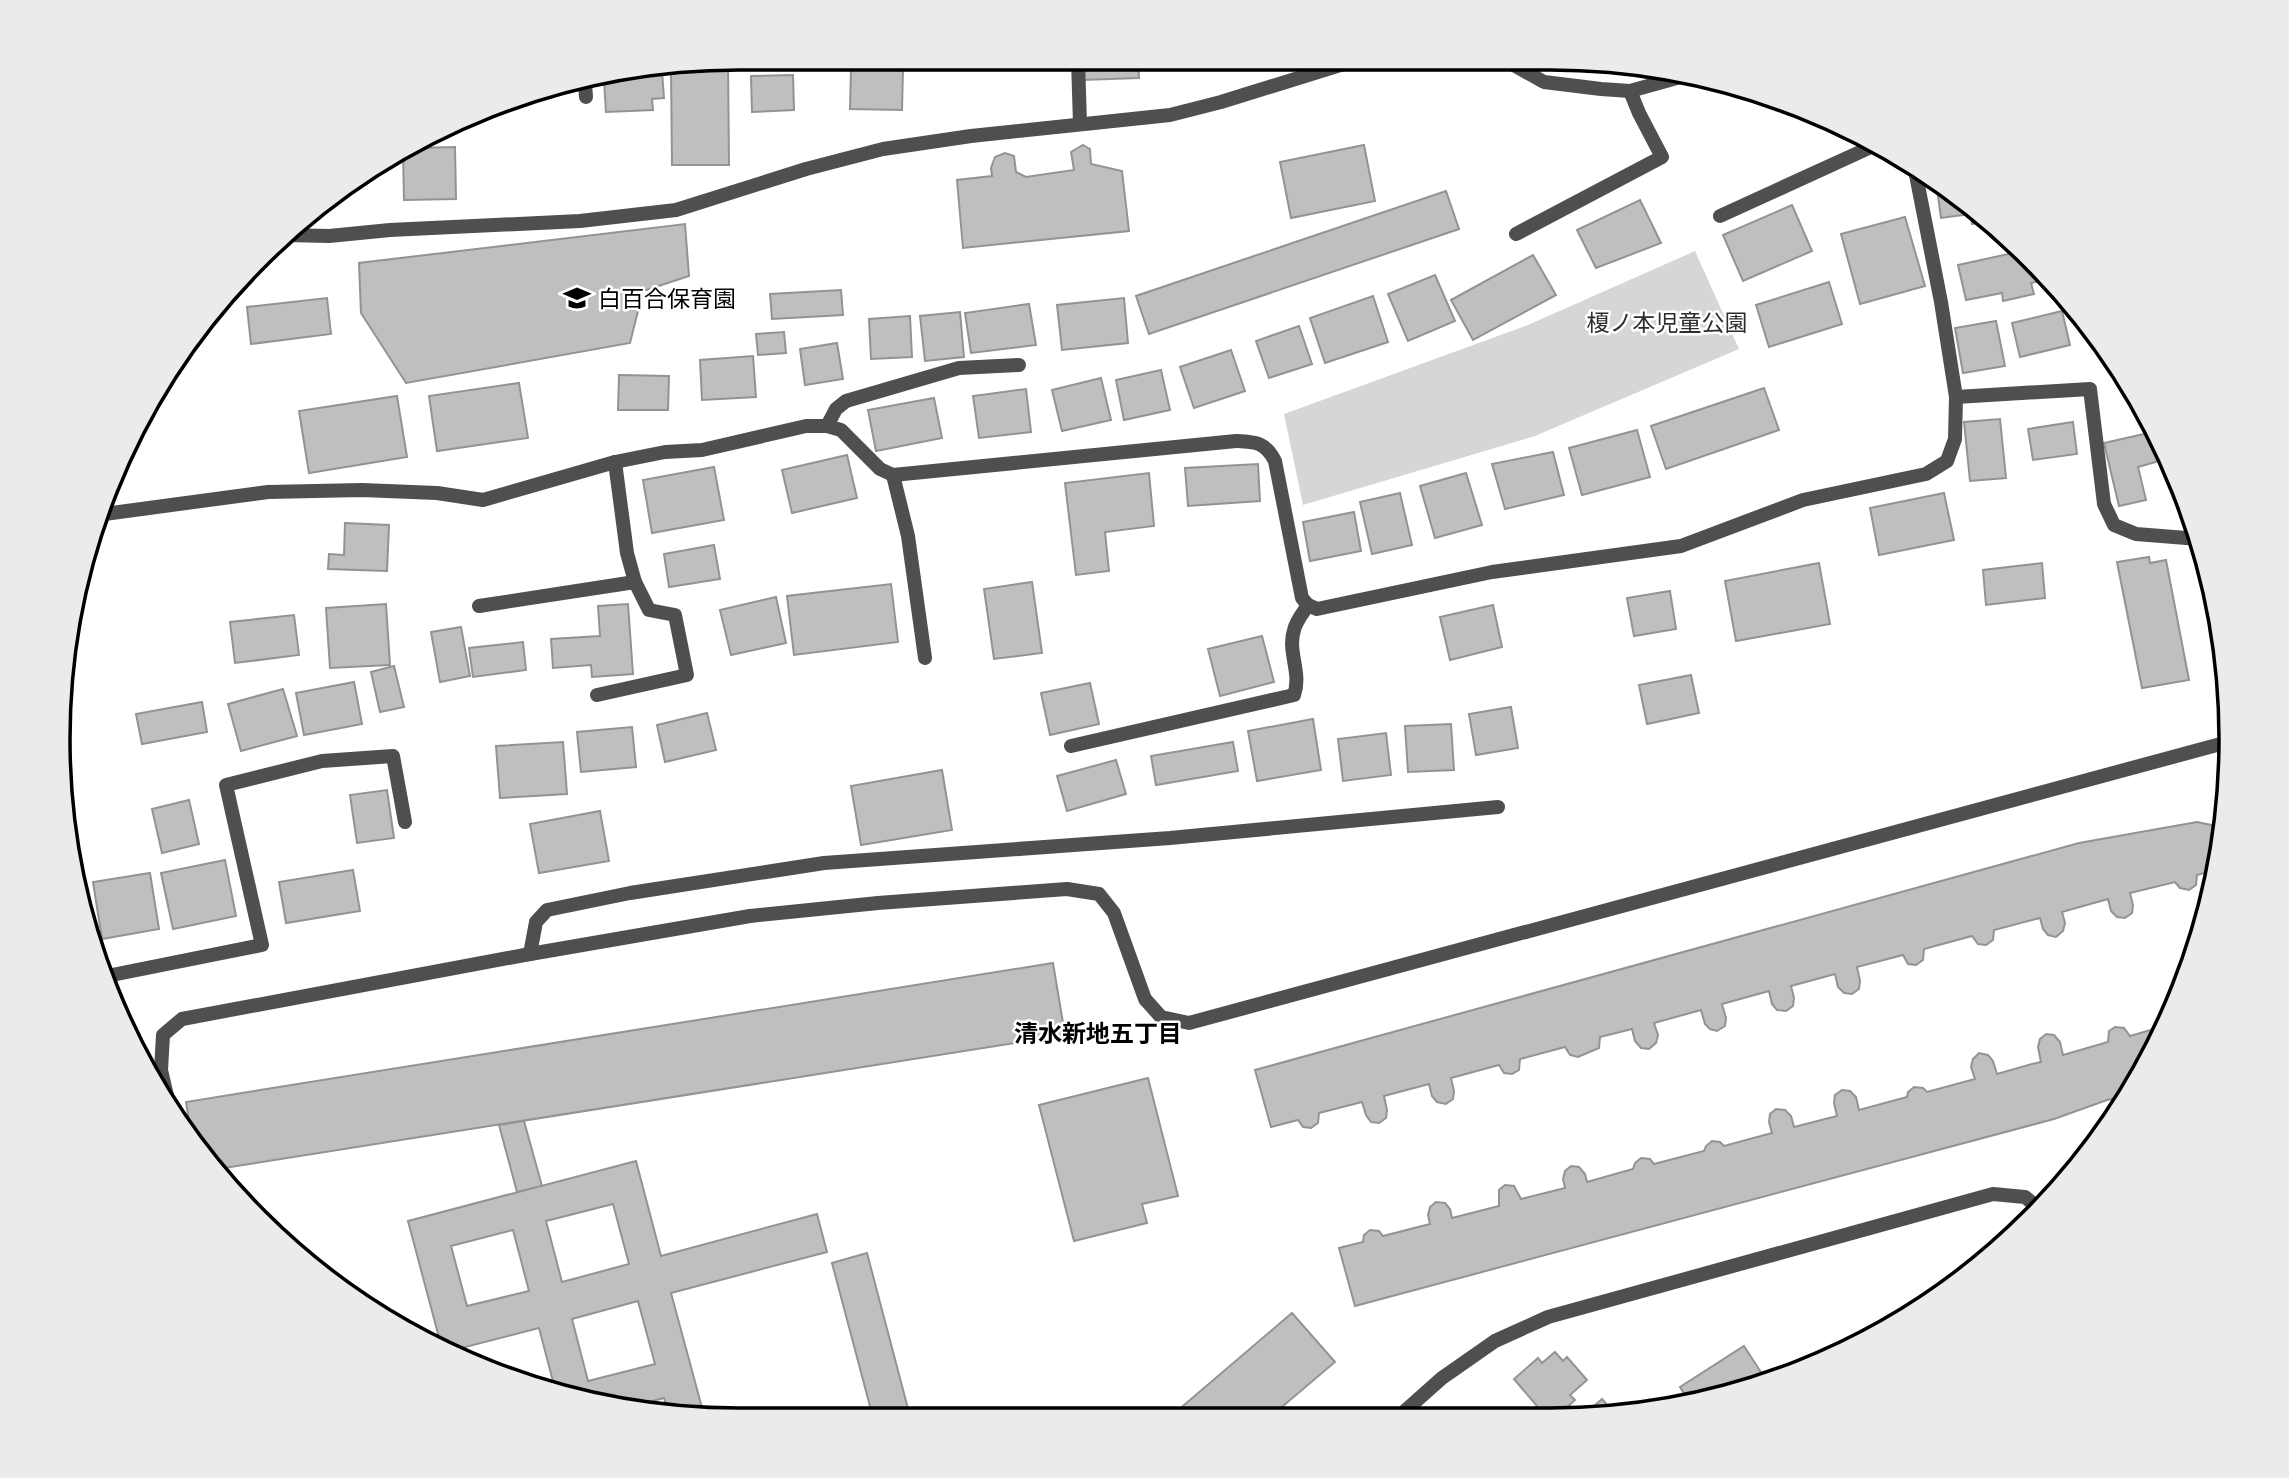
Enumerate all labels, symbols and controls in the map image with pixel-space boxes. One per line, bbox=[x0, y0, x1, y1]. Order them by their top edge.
place label: 白百合保育園 bbox=[598, 282, 736, 314]
school or university icon: 白百合保育園 bbox=[562, 283, 592, 313]
park label: 榎ノ本児童公園 bbox=[1587, 306, 1748, 338]
district label: 清水新地五丁目 bbox=[1014, 1016, 1182, 1049]

